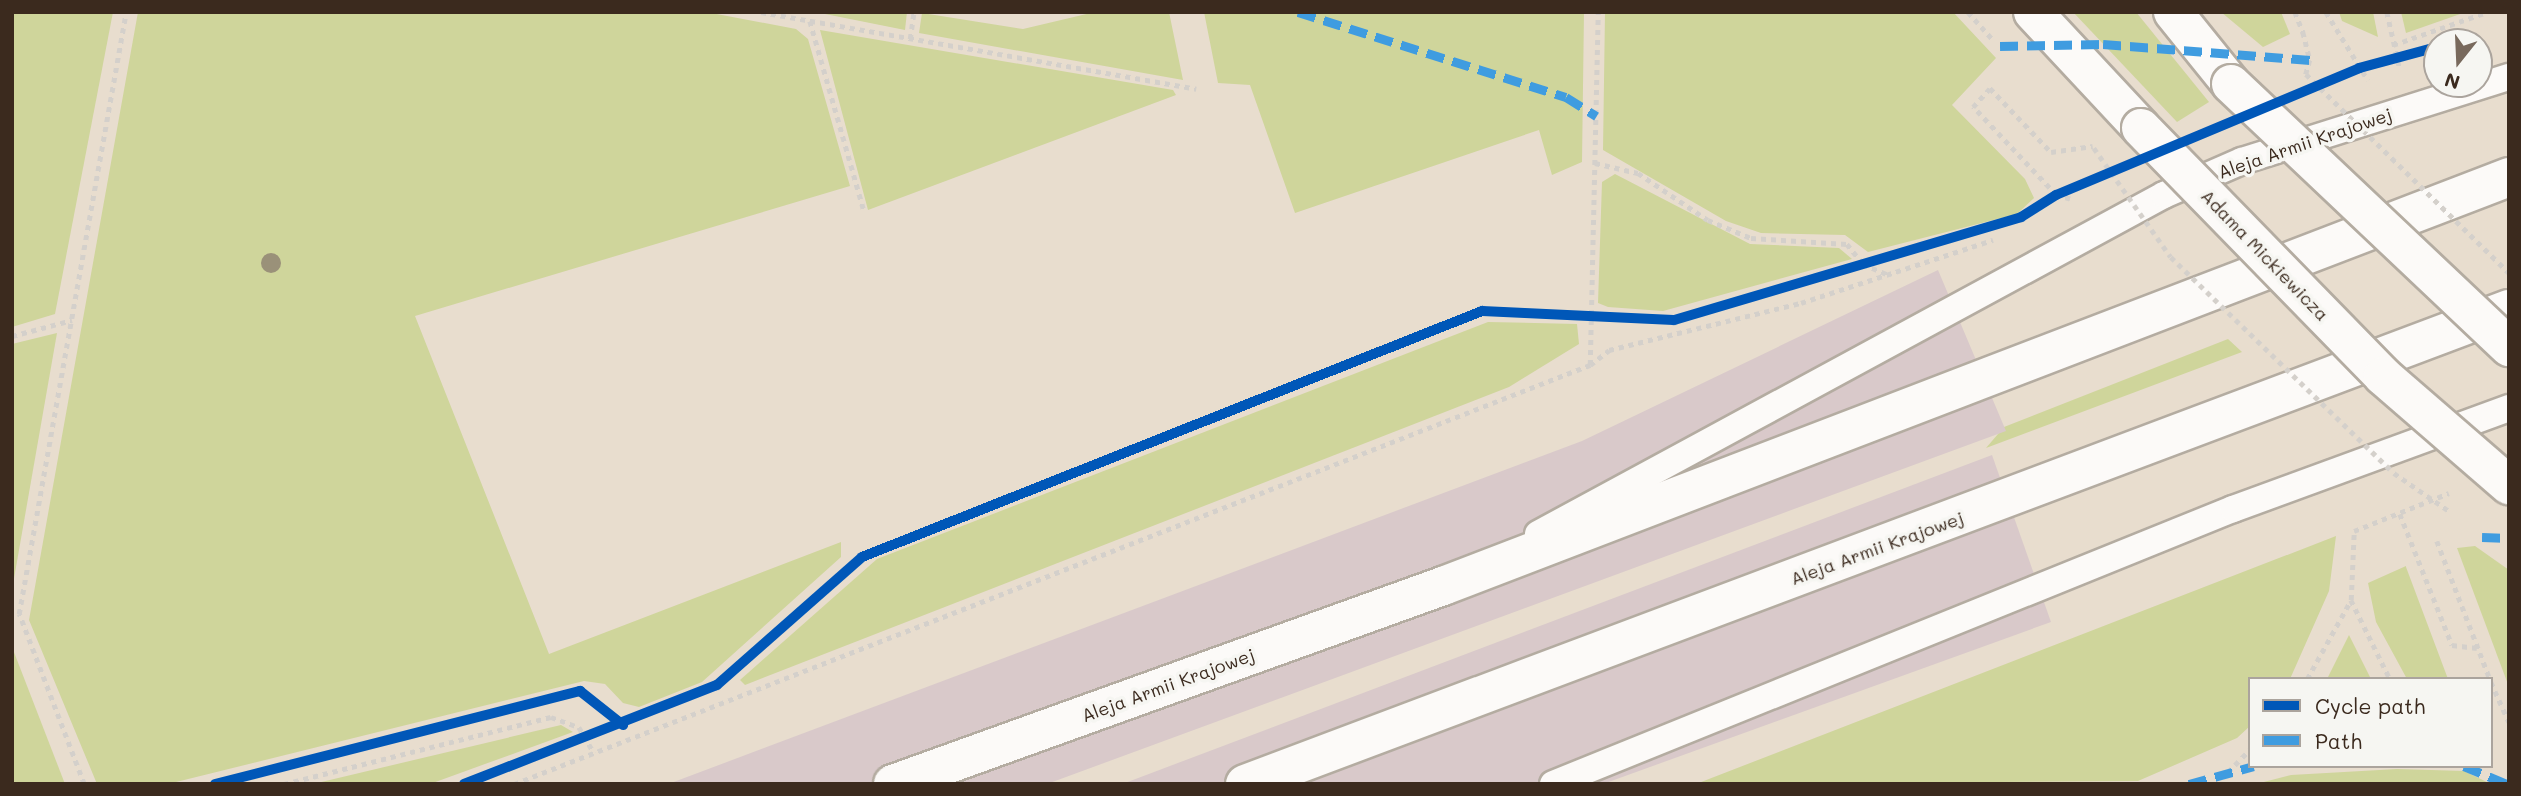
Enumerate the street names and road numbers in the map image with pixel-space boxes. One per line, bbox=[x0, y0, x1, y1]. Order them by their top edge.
street label: Aleja Armii Krajowej bbox=[2215, 103, 2395, 183]
street label: Adama Mickiewicza bbox=[2197, 185, 2333, 325]
street label: Aleja Armii Krajowej bbox=[1787, 507, 1967, 589]
street label: Aleja Armii Krajowej bbox=[1078, 644, 1258, 726]

